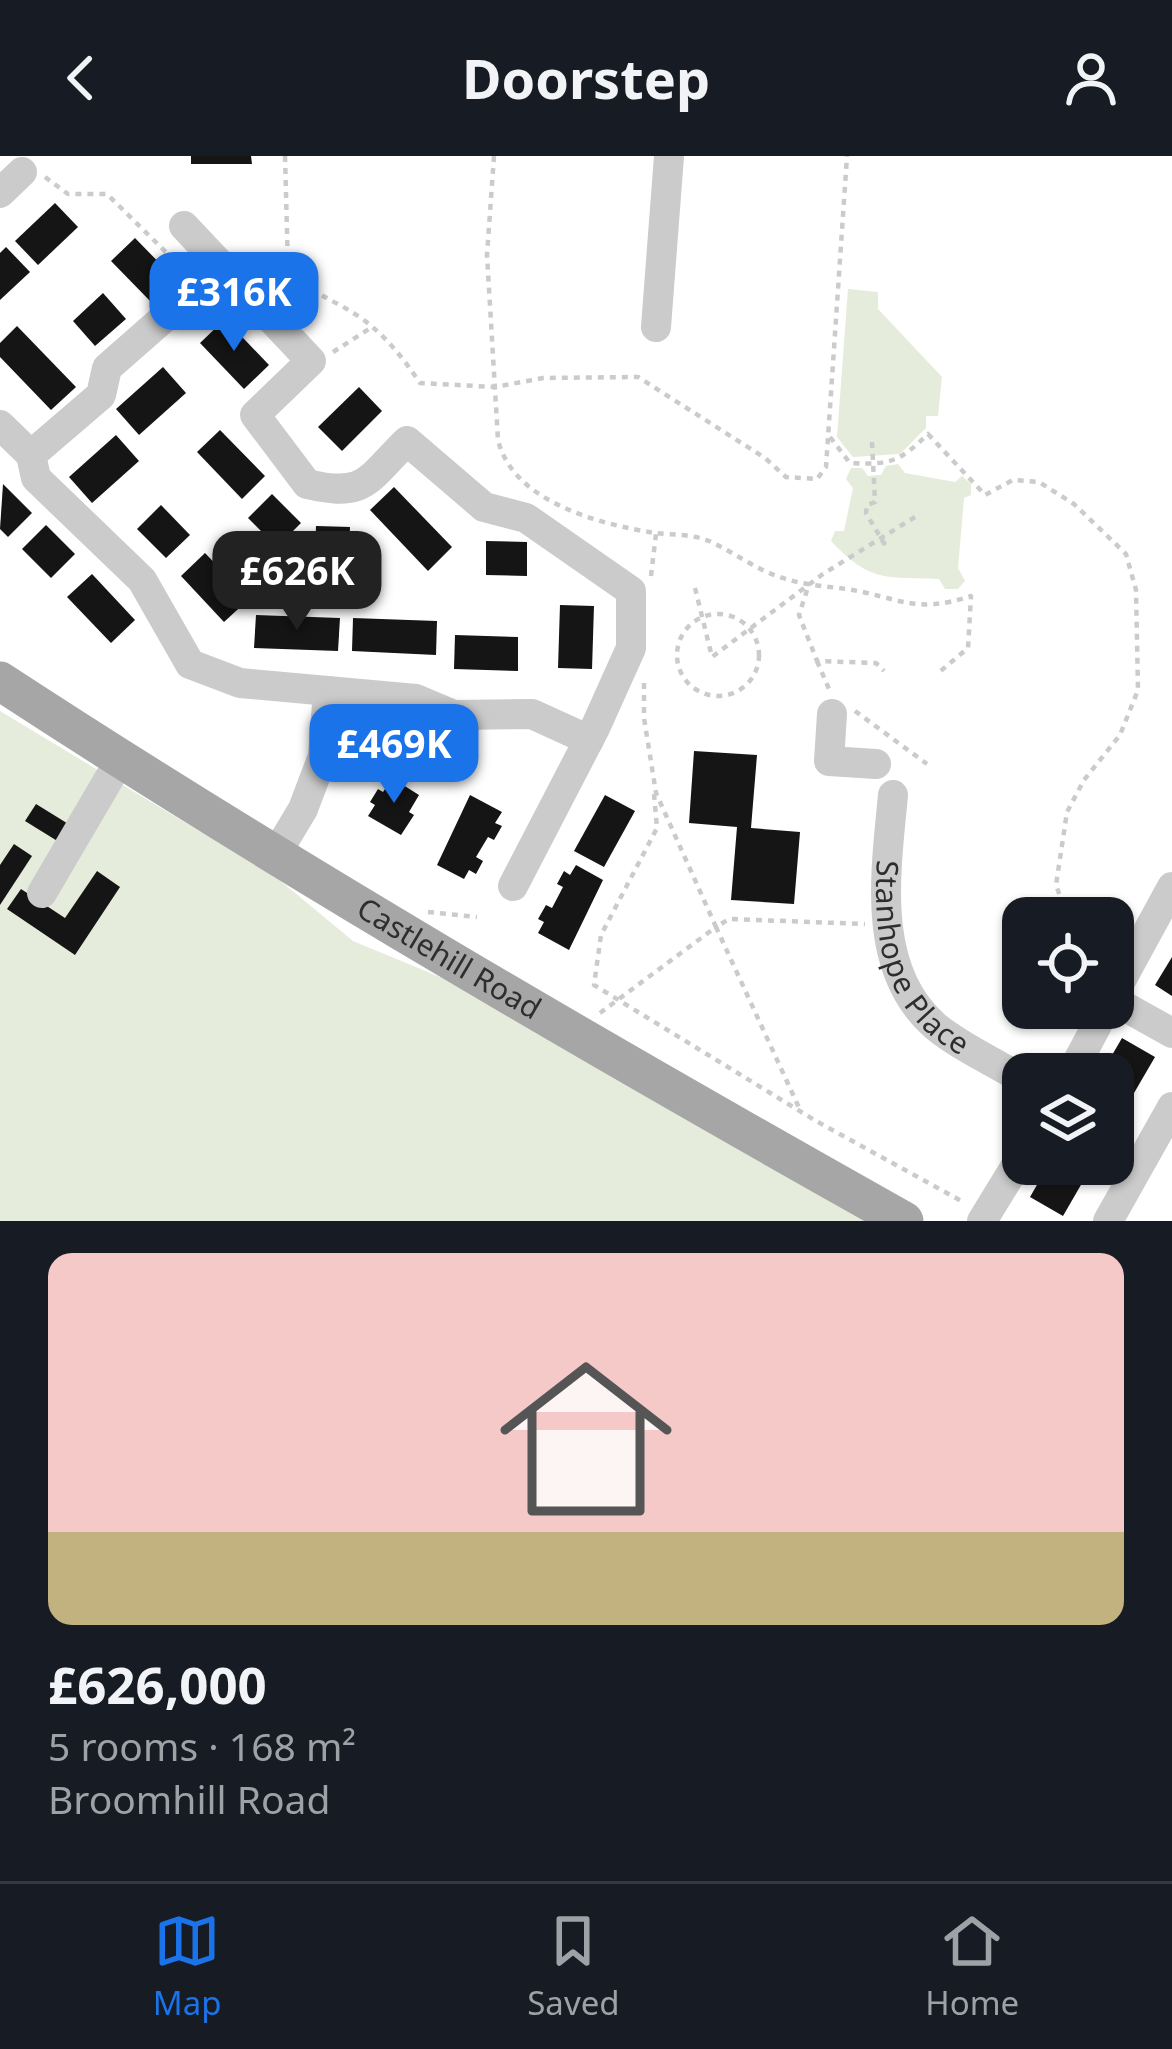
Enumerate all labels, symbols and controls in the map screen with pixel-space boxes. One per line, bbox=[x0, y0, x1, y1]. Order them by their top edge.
text: Doorstep bbox=[462, 41, 710, 115]
icon: back bbox=[48, 45, 114, 111]
icon: person bbox=[1058, 45, 1124, 111]
pin: £316K bbox=[150, 252, 318, 354]
text: £316K bbox=[176, 264, 292, 317]
pin: £626K bbox=[213, 531, 381, 633]
text: £626K bbox=[239, 543, 355, 596]
pin: £469K bbox=[310, 704, 478, 806]
text: £469K bbox=[336, 716, 452, 769]
street label: Stanhope Place bbox=[867, 859, 978, 1064]
street label: Castlehill Road bbox=[350, 887, 549, 1028]
map controls bbox=[1002, 897, 1134, 1185]
button: locate bbox=[1002, 897, 1134, 1029]
button: layers bbox=[1002, 1053, 1134, 1185]
icon: home bbox=[478, 1331, 694, 1547]
text: £626,000 bbox=[48, 1649, 267, 1719]
text: 5 rooms · 168 m² bbox=[48, 1719, 356, 1772]
text: Broomhill Road bbox=[48, 1772, 330, 1825]
tab: Map bbox=[153, 1908, 222, 2025]
tab: Saved bbox=[527, 1908, 620, 2025]
tab: Home bbox=[925, 1908, 1019, 2025]

